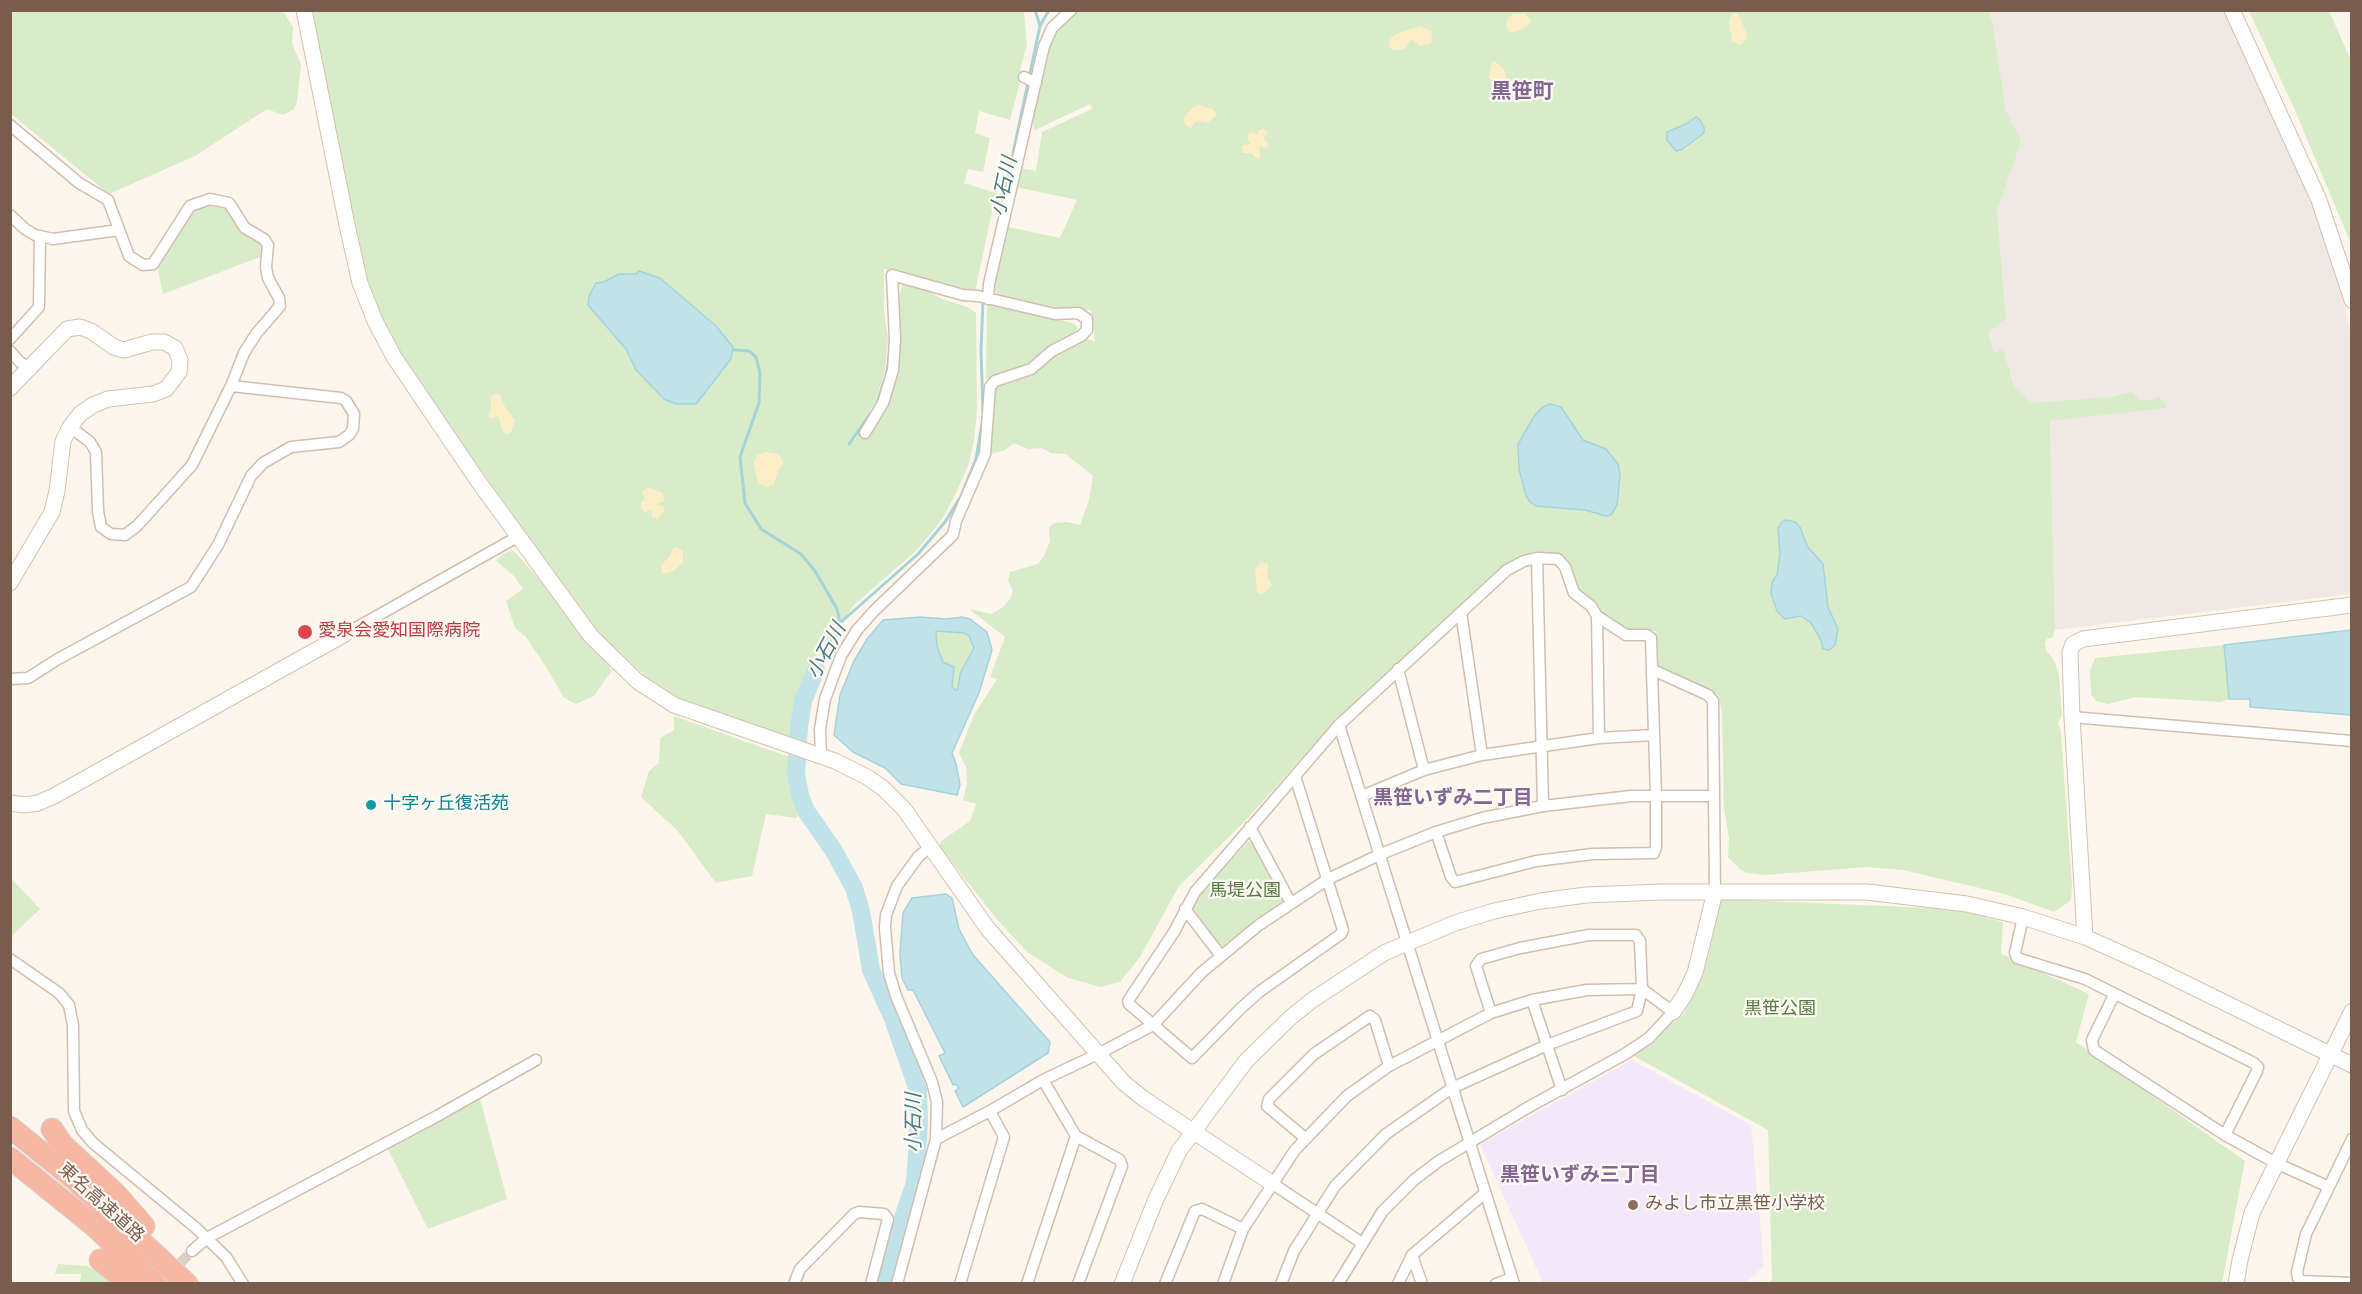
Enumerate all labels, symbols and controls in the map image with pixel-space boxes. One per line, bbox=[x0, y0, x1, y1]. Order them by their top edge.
district label: 黒笹町 bbox=[1491, 81, 1553, 107]
water label: 小石川 bbox=[988, 155, 1024, 219]
water label: 小石川 bbox=[803, 620, 853, 684]
place label: 愛泉会愛知国際病院 bbox=[318, 621, 480, 643]
marker: 愛泉会愛知国際病院 bbox=[296, 623, 314, 641]
district label: 黒笹いずみ二丁目 bbox=[1373, 788, 1533, 812]
place label: 十字ヶ丘復活苑 bbox=[383, 794, 509, 816]
marker: 十字ヶ丘復活苑 bbox=[364, 798, 378, 812]
park label: 馬堤公園 bbox=[1209, 881, 1281, 903]
park label: 黒笹公園 bbox=[1744, 999, 1816, 1021]
water label: 小石川 bbox=[904, 1093, 928, 1153]
street label: 東名高速道路 bbox=[53, 1160, 147, 1248]
district label: 黒笹いずみ三丁目 bbox=[1500, 1165, 1660, 1189]
place label: みよし市立黒笹小学校 bbox=[1645, 1194, 1825, 1216]
marker: みよし市立黒笹小学校 bbox=[1626, 1198, 1640, 1212]

